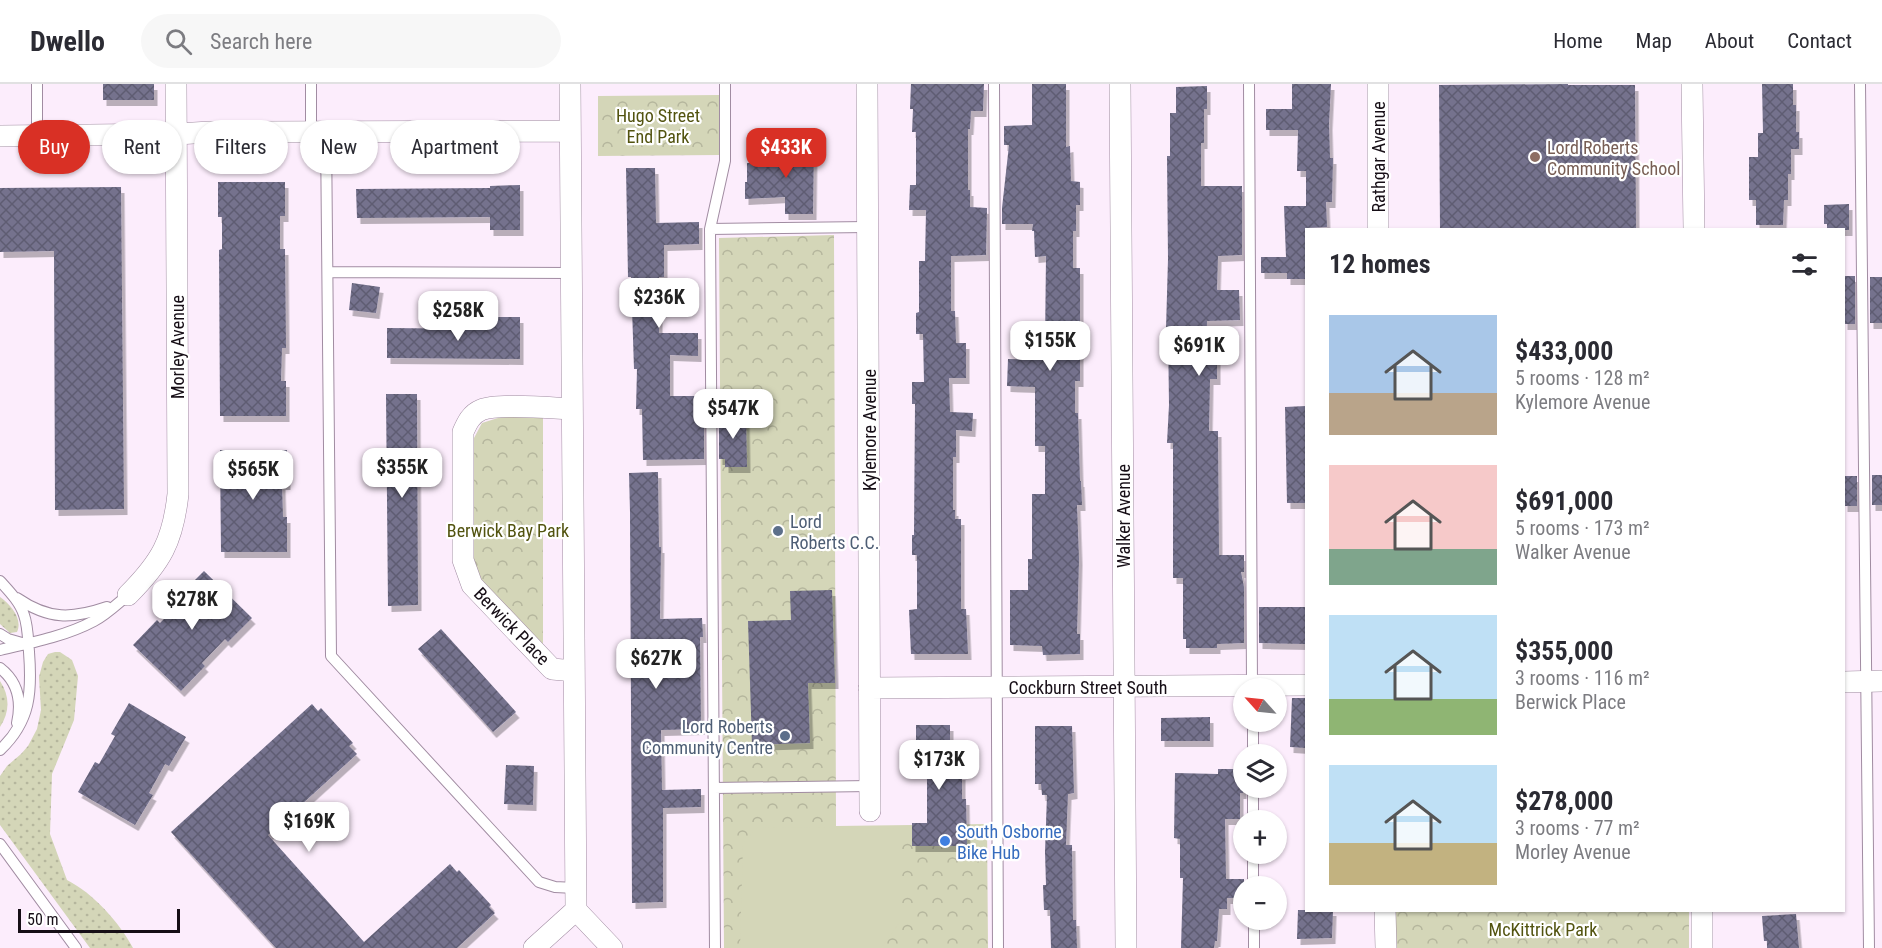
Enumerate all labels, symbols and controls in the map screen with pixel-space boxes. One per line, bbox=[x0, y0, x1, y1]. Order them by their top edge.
search box bbox=[141, 14, 561, 68]
text: Dwello bbox=[30, 25, 105, 58]
icon: search bbox=[162, 25, 195, 58]
text: Search here bbox=[210, 29, 312, 54]
text: Home bbox=[1553, 29, 1603, 53]
text: Map bbox=[1636, 29, 1672, 53]
text: About bbox=[1705, 29, 1754, 53]
text: Contact bbox=[1787, 29, 1852, 53]
street label: Rathgar Avenue bbox=[1368, 101, 1389, 213]
park label: Hugo Street End Park bbox=[616, 105, 700, 147]
chip: Buy bbox=[18, 120, 90, 174]
chip: Rent bbox=[102, 120, 182, 174]
chip: Filters bbox=[194, 120, 288, 174]
chip: New bbox=[300, 120, 378, 174]
chip: Apartment bbox=[390, 120, 520, 174]
pin: $433K bbox=[744, 128, 828, 179]
text: $433K bbox=[760, 135, 812, 159]
place label: Lord Roberts Community School bbox=[1547, 137, 1680, 179]
marker: Lord Roberts Community School bbox=[1528, 150, 1542, 164]
icon: filters bbox=[1788, 248, 1821, 281]
text: 12 homes bbox=[1329, 249, 1431, 279]
pin: $236K bbox=[617, 278, 701, 329]
text: $236K bbox=[633, 285, 685, 309]
pin: $258K bbox=[416, 291, 500, 342]
street label: Morley Avenue bbox=[167, 295, 188, 399]
text: $258K bbox=[432, 298, 484, 322]
pin: $155K bbox=[1008, 321, 1092, 372]
pin: $691K bbox=[1157, 326, 1241, 377]
text: $155K bbox=[1024, 328, 1076, 352]
text: $691K bbox=[1173, 333, 1225, 357]
text: $433,000 bbox=[1515, 336, 1613, 366]
icon: home bbox=[1377, 339, 1449, 411]
text: 5 rooms · 128 m² bbox=[1515, 366, 1650, 390]
street label: Kylemore Avenue bbox=[859, 369, 880, 491]
pin: $547K bbox=[691, 389, 775, 440]
text: Kylemore Avenue bbox=[1515, 390, 1650, 414]
text: $547K bbox=[707, 396, 759, 420]
pin: $355K bbox=[360, 448, 444, 499]
pin: $565K bbox=[211, 450, 295, 501]
text: $355K bbox=[376, 455, 428, 479]
text: $565K bbox=[227, 457, 279, 481]
street label: Walker Avenue bbox=[1113, 464, 1134, 568]
text: $691,000 bbox=[1515, 486, 1613, 516]
icon: home bbox=[1377, 489, 1449, 561]
place label: Lord Roberts C.C. bbox=[790, 511, 879, 553]
text: 5 rooms · 173 m² bbox=[1515, 516, 1650, 540]
park label: Berwick Bay Park bbox=[447, 520, 569, 541]
marker: Lord Roberts C.C. bbox=[771, 524, 785, 538]
text: Walker Avenue bbox=[1515, 540, 1631, 564]
pin: $278K bbox=[150, 580, 234, 631]
street label: Berwick Place bbox=[470, 583, 554, 669]
text: $278K bbox=[166, 587, 218, 611]
text: $355,000 bbox=[1515, 636, 1613, 666]
pin: $627K bbox=[614, 639, 698, 690]
icon: home bbox=[1377, 639, 1449, 711]
text: $627K bbox=[630, 646, 682, 670]
text: 3 rooms · 116 m² bbox=[1515, 666, 1650, 690]
street label: Cockburn Street South bbox=[1009, 677, 1167, 698]
north arrow bbox=[1233, 678, 1287, 732]
map controls bbox=[1233, 678, 1287, 930]
text: Berwick Place bbox=[1515, 690, 1626, 714]
place label: Lord Roberts Community Centre bbox=[642, 716, 773, 758]
marker: Lord Roberts Community Centre bbox=[778, 729, 792, 743]
pin: $173K bbox=[897, 740, 981, 791]
button: layers bbox=[1233, 744, 1287, 798]
text: $173K bbox=[913, 747, 965, 771]
text: $278,000 bbox=[1515, 786, 1613, 816]
icon: home bbox=[1377, 789, 1449, 861]
pin: $169K bbox=[267, 802, 351, 853]
text: $169K bbox=[283, 809, 335, 833]
button: + bbox=[1233, 810, 1287, 864]
text: 3 rooms · 77 m² bbox=[1515, 816, 1640, 840]
place label: South Osborne Bike Hub bbox=[957, 821, 1062, 863]
marker: South Osborne Bike Hub bbox=[938, 834, 952, 848]
text: Morley Avenue bbox=[1515, 840, 1631, 864]
button: − bbox=[1233, 876, 1287, 930]
scale bar bbox=[18, 906, 180, 934]
text: 50 m bbox=[27, 910, 59, 929]
park label: McKittrick Park bbox=[1489, 919, 1597, 940]

